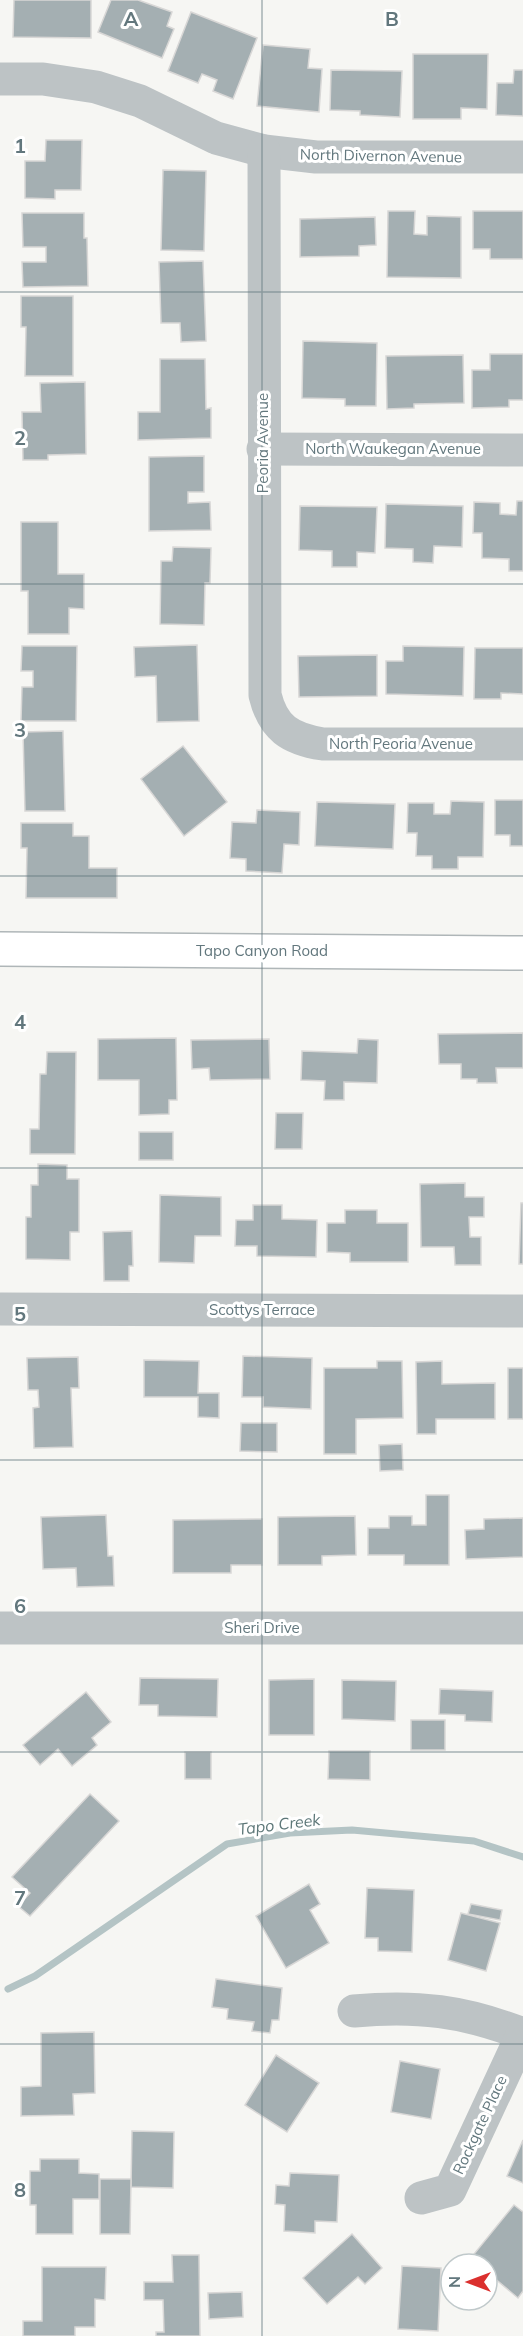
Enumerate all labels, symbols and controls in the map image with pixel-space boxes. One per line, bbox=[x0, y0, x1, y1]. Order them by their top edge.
text: A bbox=[124, 6, 139, 31]
text: B bbox=[385, 6, 399, 31]
text: 1 bbox=[14, 133, 26, 158]
street label: North Divernon Avenue bbox=[300, 145, 462, 166]
street label: Peoria Avenue bbox=[253, 393, 272, 493]
text: 2 bbox=[14, 425, 26, 450]
street label: North Waukegan Avenue bbox=[305, 439, 481, 458]
text: 3 bbox=[14, 717, 26, 742]
street label: North Peoria Avenue bbox=[329, 734, 473, 753]
street label: Tapo Canyon Road bbox=[196, 941, 328, 960]
text: 4 bbox=[14, 1009, 26, 1034]
street label: Scottys Terrace bbox=[209, 1300, 315, 1319]
text: 5 bbox=[14, 1301, 26, 1326]
text: 6 bbox=[14, 1593, 26, 1618]
street label: Sheri Drive bbox=[224, 1618, 300, 1637]
water label: Tapo Creek bbox=[236, 1809, 322, 1839]
text: 7 bbox=[14, 1885, 26, 1910]
street label: Rockgate Place bbox=[448, 2072, 511, 2177]
text: 8 bbox=[14, 2177, 26, 2202]
north arrow bbox=[439, 2252, 499, 2312]
text: N bbox=[444, 2276, 464, 2288]

